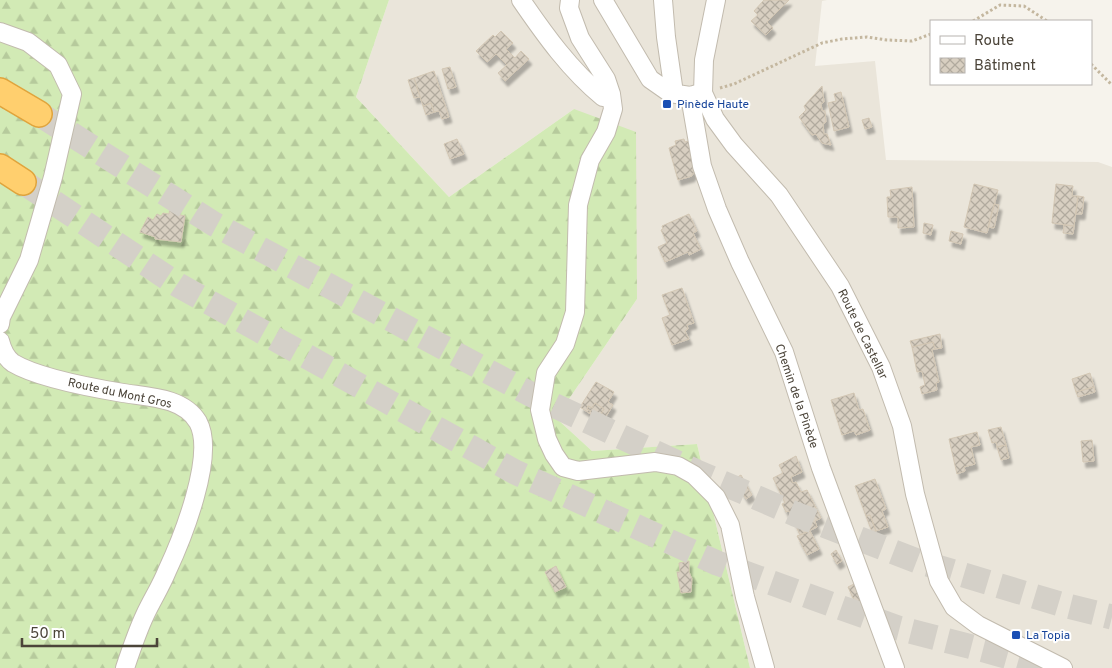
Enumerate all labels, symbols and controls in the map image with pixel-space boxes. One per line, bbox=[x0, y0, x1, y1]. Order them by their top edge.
legend bbox=[930, 20, 1092, 85]
text: Route bbox=[974, 32, 1014, 51]
text: Bâtiment bbox=[974, 57, 1036, 76]
place label: Pinède Haute bbox=[677, 97, 749, 113]
marker: Pinède Haute bbox=[661, 98, 673, 110]
street label: Route de Castellar bbox=[833, 287, 891, 383]
street label: Chemin de la Pinède bbox=[771, 342, 821, 451]
street label: Route du Mont Gros bbox=[66, 375, 173, 413]
scale bar bbox=[22, 616, 158, 648]
text: 50 m bbox=[30, 625, 65, 644]
place label: La Topia bbox=[1026, 628, 1070, 644]
marker: La Topia bbox=[1010, 629, 1022, 641]

